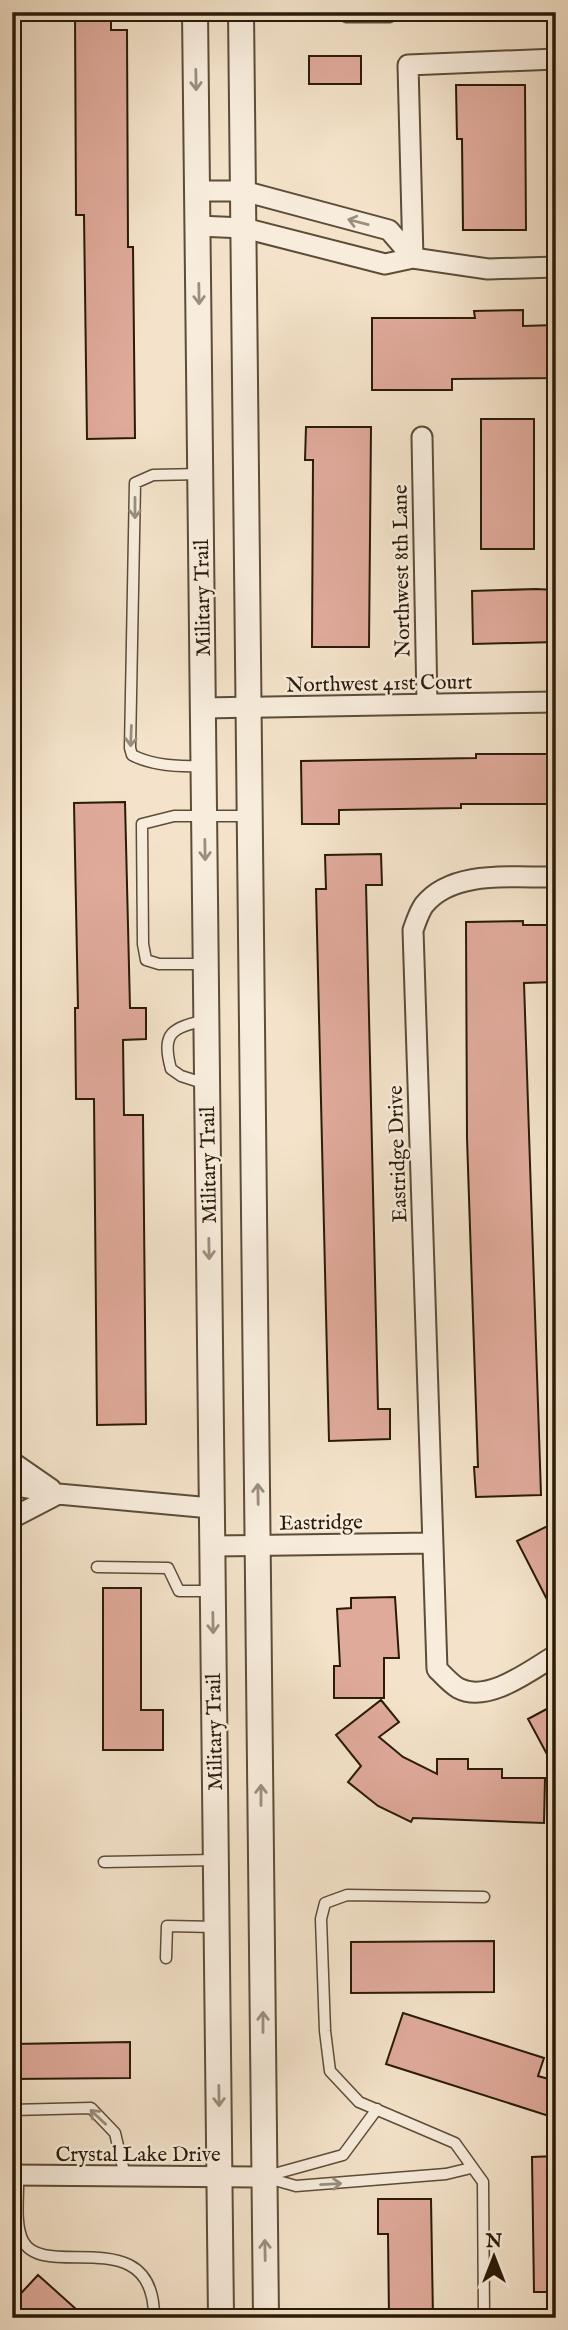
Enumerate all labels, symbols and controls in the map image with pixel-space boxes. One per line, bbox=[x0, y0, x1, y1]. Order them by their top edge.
one-way arrow bbox=[189, 69, 203, 92]
one-way arrow bbox=[347, 215, 370, 228]
one-way arrow bbox=[192, 283, 206, 306]
street label: Northwest 8th Lane bbox=[387, 484, 418, 658]
one-way arrow bbox=[128, 497, 142, 520]
street label: Military Trail bbox=[189, 539, 218, 657]
street label: Northwest 41st Court bbox=[286, 669, 472, 700]
one-way arrow bbox=[124, 724, 137, 747]
one-way arrow bbox=[198, 838, 212, 861]
street label: Eastridge Drive bbox=[383, 1085, 414, 1223]
street label: Military Trail bbox=[195, 1106, 224, 1224]
one-way arrow bbox=[202, 1237, 216, 1260]
one-way arrow bbox=[251, 1482, 265, 1505]
street label: Eastridge bbox=[279, 1509, 363, 1538]
one-way arrow bbox=[206, 1612, 220, 1635]
street label: Military Trail bbox=[201, 1673, 230, 1791]
one-way arrow bbox=[254, 1783, 268, 1806]
one-way arrow bbox=[256, 2011, 269, 2034]
one-way arrow bbox=[212, 2084, 226, 2107]
one-way arrow bbox=[90, 2108, 107, 2125]
street label: Crystal Lake Drive bbox=[55, 2142, 221, 2169]
one-way arrow bbox=[319, 2177, 342, 2190]
north arrow bbox=[460, 2222, 530, 2292]
text: N bbox=[485, 2230, 503, 2254]
one-way arrow bbox=[258, 2238, 272, 2261]

